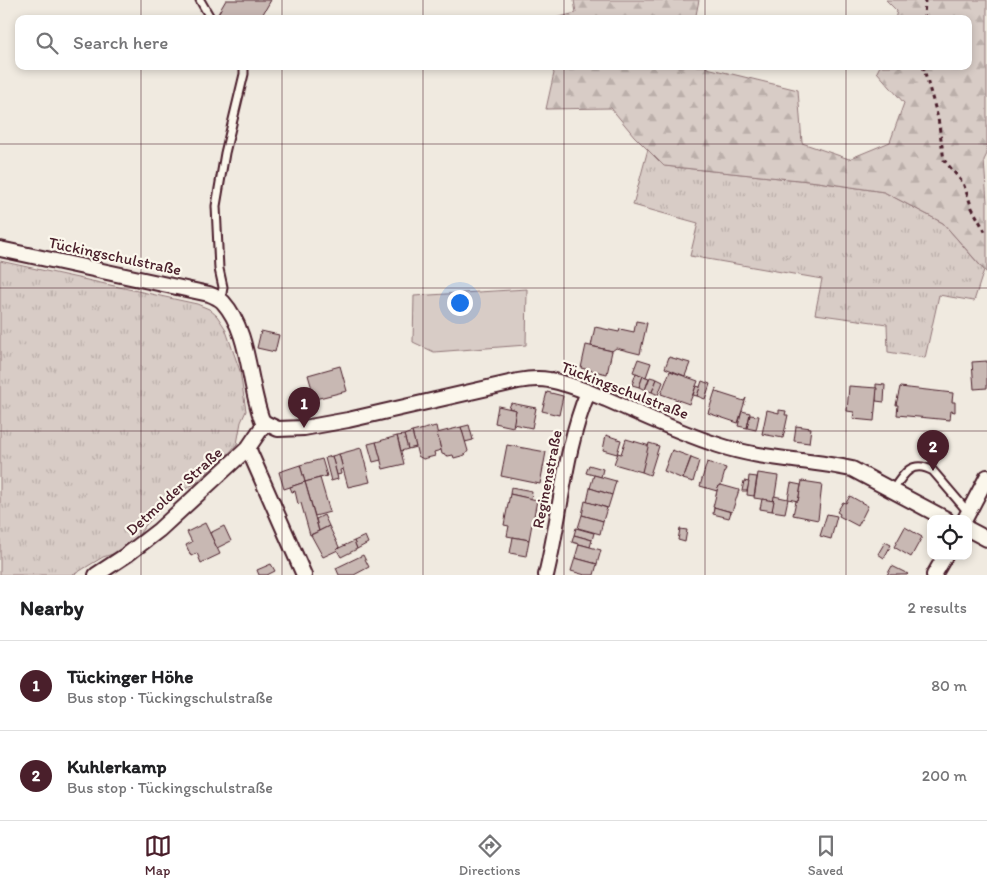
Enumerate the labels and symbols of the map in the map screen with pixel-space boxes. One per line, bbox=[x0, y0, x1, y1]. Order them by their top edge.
street label: Tückingschulstraße bbox=[47, 233, 183, 279]
your location bbox=[447, 290, 473, 316]
street label: Tückingschulstraße bbox=[558, 357, 692, 423]
pin: 1 bbox=[288, 387, 320, 428]
street label: Reginenstraße bbox=[528, 428, 566, 530]
pin: 2 bbox=[917, 430, 949, 471]
street label: Detmolder Straße bbox=[122, 443, 226, 539]

